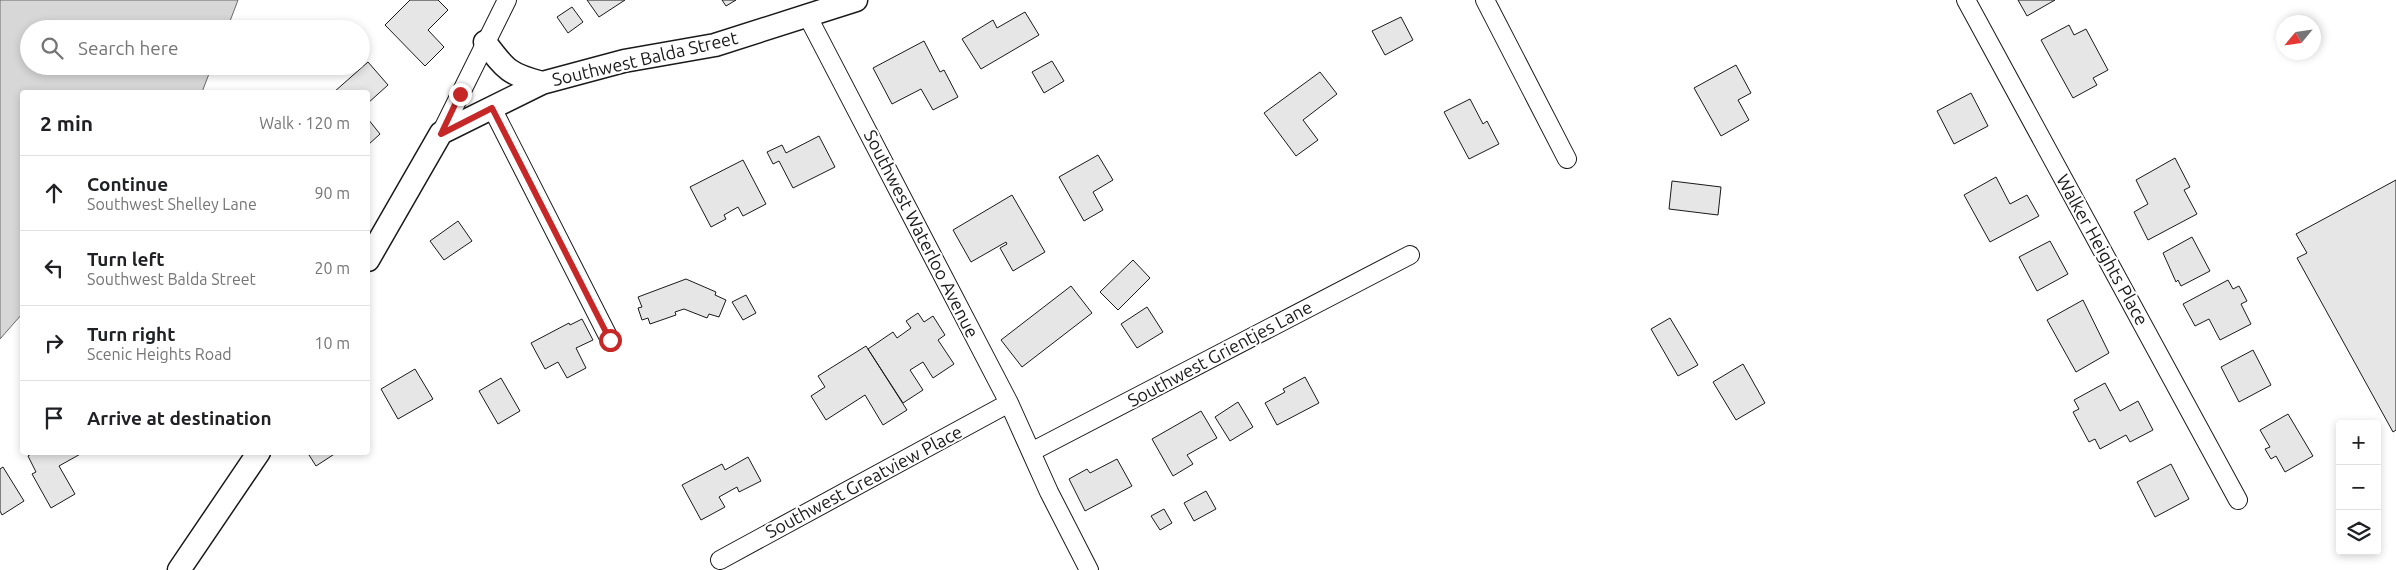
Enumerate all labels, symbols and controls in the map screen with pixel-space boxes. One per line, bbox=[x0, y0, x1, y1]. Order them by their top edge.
north arrow bbox=[2276, 15, 2321, 60]
search box bbox=[20, 20, 370, 75]
street label: Southwest Balda Street bbox=[550, 27, 740, 89]
icon: search bbox=[38, 34, 66, 62]
text: Search here bbox=[78, 37, 178, 59]
route end bbox=[449, 83, 472, 106]
text: 2 min bbox=[40, 111, 93, 135]
text: Walk · 120 m bbox=[259, 114, 350, 132]
street label: Southwest Waterloo Avenue bbox=[861, 126, 983, 341]
street label: Walker Heights Place bbox=[2053, 171, 2153, 328]
text: Continue bbox=[87, 173, 168, 195]
icon: ahead bbox=[40, 179, 68, 207]
text: 90 m bbox=[314, 184, 350, 202]
text: Southwest Shelley Lane bbox=[87, 195, 257, 213]
text: Turn left bbox=[87, 248, 165, 270]
icon: left bbox=[40, 254, 68, 282]
text: 20 m bbox=[314, 259, 350, 277]
text: Southwest Balda Street bbox=[87, 270, 256, 288]
street label: Southwest Grientjes Lane bbox=[1124, 296, 1315, 410]
text: Turn right bbox=[87, 323, 175, 345]
icon: right bbox=[40, 329, 68, 357]
route start bbox=[599, 329, 622, 352]
text: 10 m bbox=[314, 334, 350, 352]
text: Scenic Heights Road bbox=[87, 345, 232, 363]
icon: arrive bbox=[40, 404, 68, 432]
text: Arrive at destination bbox=[87, 407, 272, 429]
map controls bbox=[2336, 420, 2381, 555]
button: + bbox=[2336, 420, 2381, 465]
street label: Southwest Greatview Place bbox=[762, 421, 965, 542]
button: − bbox=[2336, 465, 2381, 510]
button: layers bbox=[2336, 510, 2381, 555]

